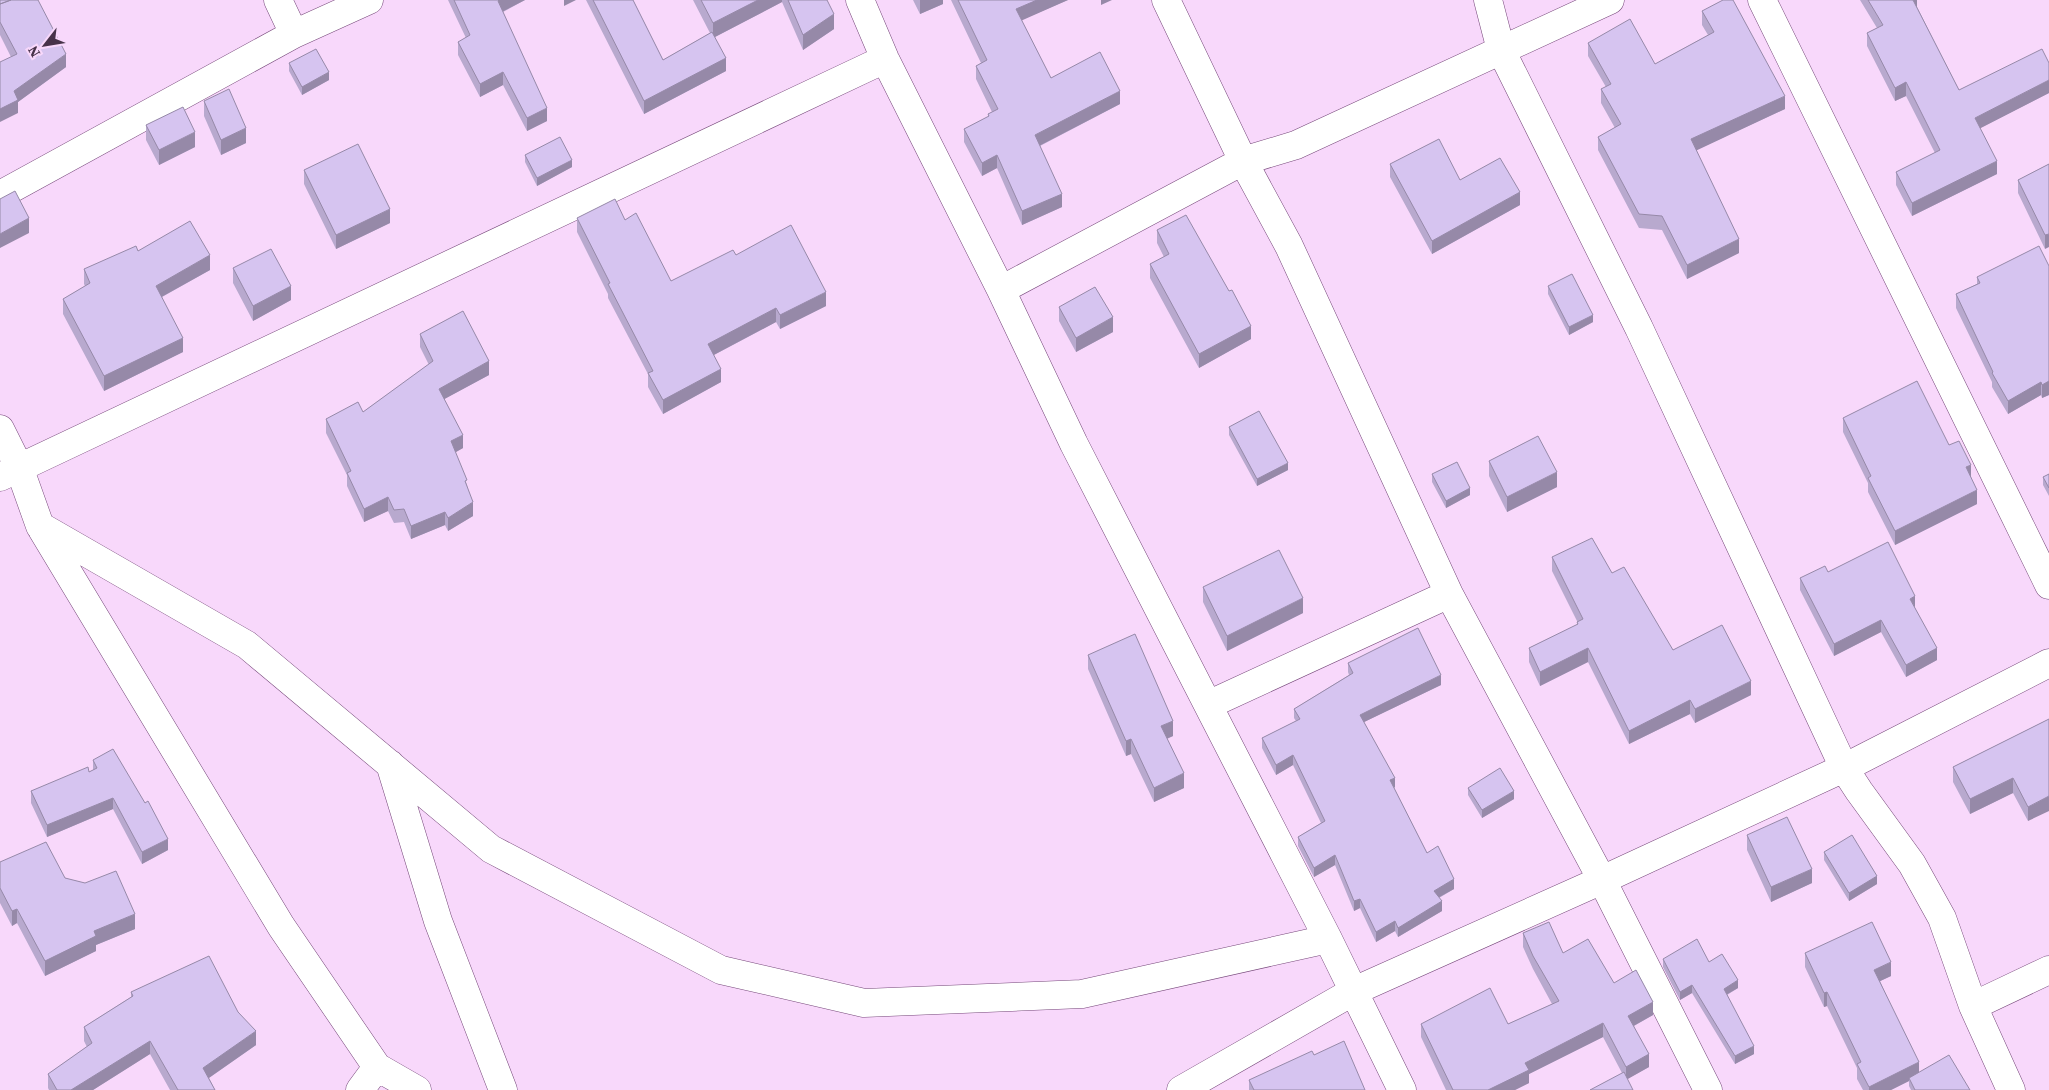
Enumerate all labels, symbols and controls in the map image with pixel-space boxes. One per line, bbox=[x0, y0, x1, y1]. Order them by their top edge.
north arrow bbox=[20, 20, 70, 70]
text: N bbox=[23, 42, 45, 61]

